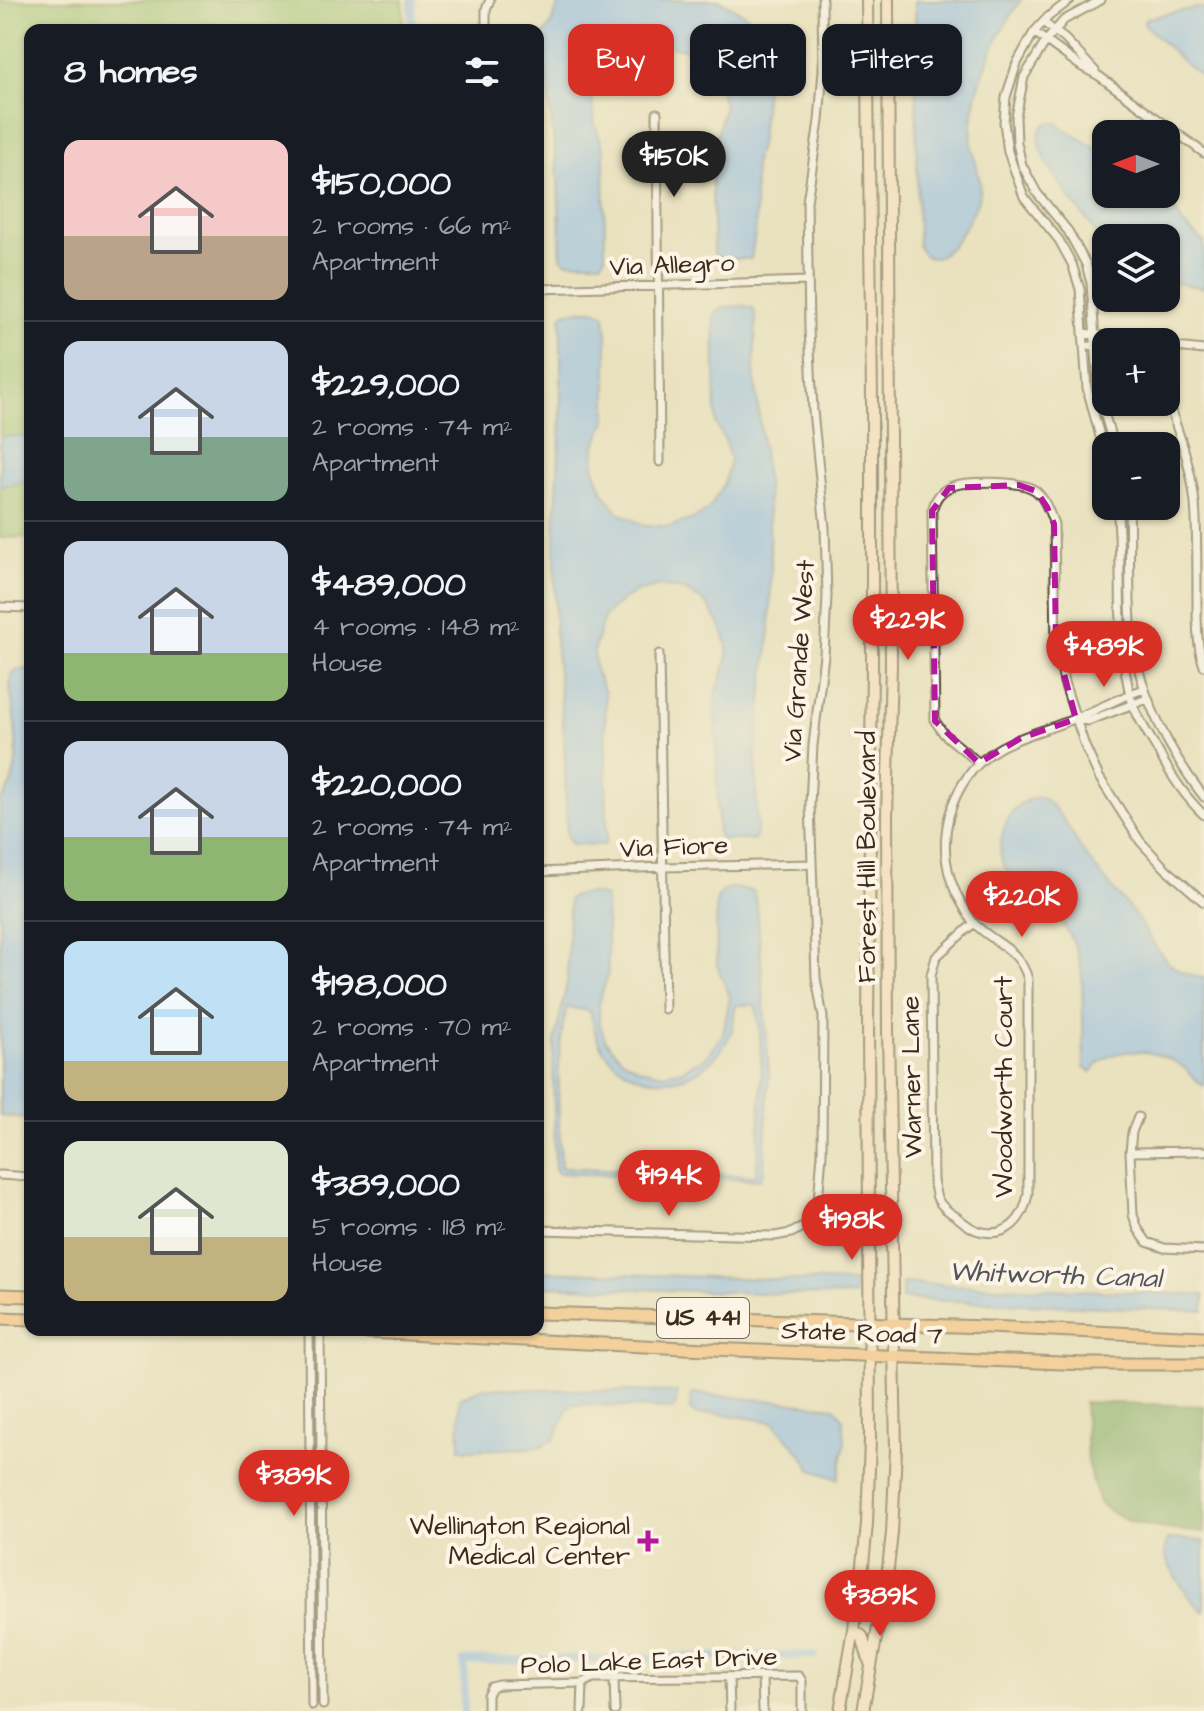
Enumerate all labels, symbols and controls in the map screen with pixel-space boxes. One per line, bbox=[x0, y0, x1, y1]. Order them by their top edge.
chip: Buy bbox=[568, 24, 674, 96]
chip: Rent bbox=[690, 24, 806, 96]
chip: Filters bbox=[822, 24, 962, 96]
text: 8 homes bbox=[64, 48, 198, 96]
icon: filters bbox=[460, 50, 504, 94]
north arrow bbox=[1092, 120, 1180, 208]
map controls bbox=[1092, 120, 1180, 520]
pin: $150K bbox=[618, 131, 730, 199]
text: $150K bbox=[640, 139, 708, 175]
text: $150,000 bbox=[312, 160, 451, 208]
icon: home bbox=[128, 172, 224, 268]
text: 2 rooms · 66 m² bbox=[312, 208, 512, 244]
button: layers bbox=[1092, 224, 1180, 312]
text: Apartment bbox=[312, 244, 439, 280]
street label: Via Allegro bbox=[609, 245, 736, 287]
button: + bbox=[1092, 328, 1180, 416]
text: $229,000 bbox=[312, 361, 460, 409]
icon: home bbox=[128, 373, 224, 469]
text: 2 rooms · 74 m² bbox=[312, 409, 513, 445]
button: − bbox=[1092, 432, 1180, 520]
text: Apartment bbox=[312, 445, 439, 481]
street label: Via Grande West bbox=[774, 558, 824, 763]
text: $489,000 bbox=[312, 561, 466, 609]
icon: home bbox=[128, 573, 224, 669]
pin: $229K bbox=[852, 594, 964, 662]
text: $229K bbox=[871, 602, 945, 638]
text: 4 rooms · 148 m² bbox=[312, 609, 520, 645]
pin: $489K bbox=[1048, 621, 1160, 689]
text: $489K bbox=[1064, 629, 1144, 665]
text: House bbox=[312, 645, 383, 681]
street label: Forest Hill Boulevard bbox=[849, 731, 885, 983]
text: $220,000 bbox=[312, 761, 462, 809]
icon: home bbox=[128, 773, 224, 869]
text: 2 rooms · 74 m² bbox=[312, 809, 513, 845]
street label: Via Fiore bbox=[619, 827, 729, 867]
text: Apartment bbox=[312, 845, 439, 881]
pin: $220K bbox=[966, 871, 1078, 939]
text: $220K bbox=[984, 879, 1060, 915]
text: $198,000 bbox=[312, 961, 447, 1009]
icon: home bbox=[128, 973, 224, 1069]
street label: Woodworth Court bbox=[986, 976, 1022, 1198]
street label: Warner Lane bbox=[893, 996, 931, 1158]
text: 2 rooms · 70 m² bbox=[312, 1009, 511, 1045]
text: Apartment bbox=[312, 1045, 439, 1081]
pin: $194K bbox=[613, 1150, 725, 1218]
text: $194K bbox=[636, 1158, 702, 1194]
text: $389,000 bbox=[312, 1161, 460, 1209]
icon: home bbox=[128, 1173, 224, 1269]
pin: $198K bbox=[796, 1194, 908, 1262]
text: $198K bbox=[819, 1202, 885, 1238]
text: 5 rooms · 118 m² bbox=[312, 1209, 506, 1245]
text: House bbox=[312, 1245, 383, 1281]
water label: Whitworth Canal bbox=[948, 1252, 1166, 1298]
road number: US 441 bbox=[657, 1298, 749, 1338]
street label: State Road 7 bbox=[781, 1312, 943, 1354]
pin: $389K bbox=[238, 1450, 350, 1518]
text: $389K bbox=[256, 1458, 332, 1494]
place label: Wellington Regional Medical Center bbox=[410, 1508, 630, 1574]
marker: Wellington Regional Medical Center bbox=[637, 1530, 659, 1552]
pin: $389K bbox=[824, 1570, 936, 1638]
text: $389K bbox=[842, 1578, 918, 1614]
street label: Polo Lake East Drive bbox=[520, 1639, 778, 1683]

